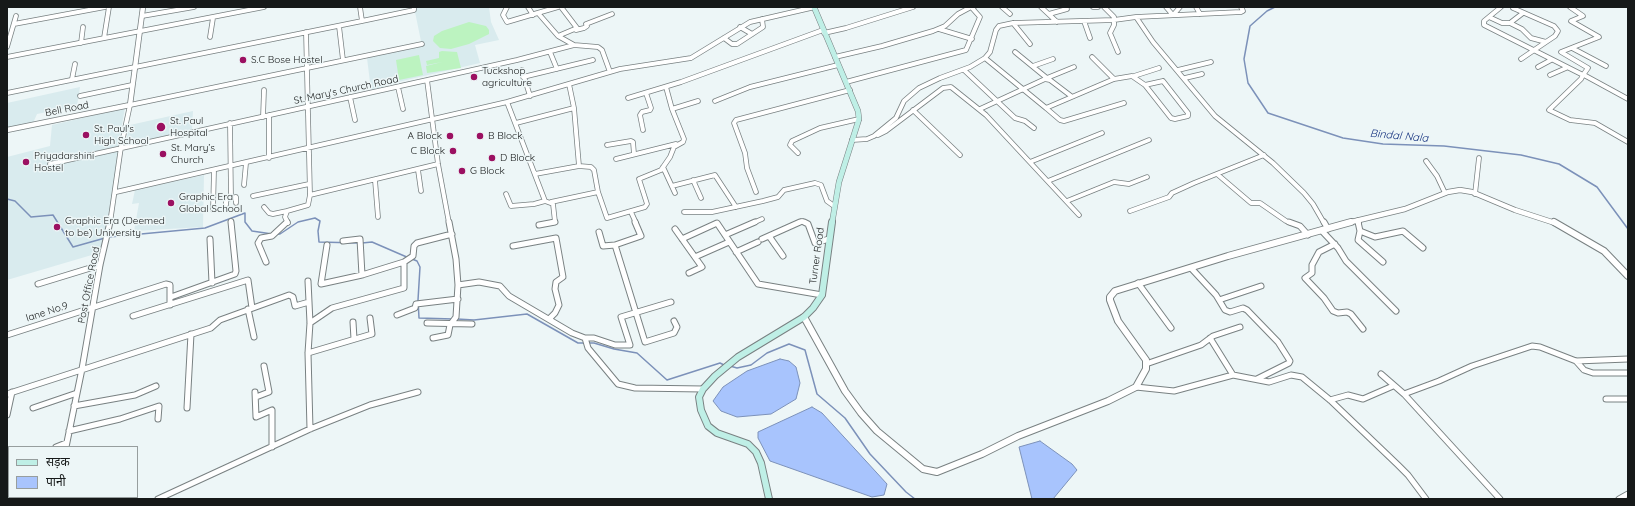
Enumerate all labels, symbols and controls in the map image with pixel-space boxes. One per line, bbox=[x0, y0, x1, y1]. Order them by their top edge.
place label: S.C Bose Hostel bbox=[251, 54, 323, 66]
marker: S.C Bose Hostel bbox=[238, 55, 248, 65]
place label: Tuckshop agriculture bbox=[482, 65, 532, 88]
marker: Tuckshop agriculture bbox=[469, 72, 479, 82]
street label: St. Mary's Church Road bbox=[293, 73, 399, 107]
street label: Bell Road bbox=[44, 99, 90, 119]
place label: St. Paul Hospital bbox=[170, 115, 208, 138]
marker: St. Paul Hospital bbox=[155, 121, 167, 133]
place label: St. Paul's High School bbox=[94, 123, 149, 146]
water label: Bindal Nala bbox=[1369, 127, 1429, 145]
marker: St. Paul's High School bbox=[81, 130, 91, 140]
place label: A Block bbox=[408, 130, 442, 142]
place label: B Block bbox=[488, 130, 522, 142]
marker: A Block bbox=[445, 131, 455, 141]
marker: B Block bbox=[475, 131, 485, 141]
place label: St. Mary’s Church bbox=[171, 142, 215, 166]
place label: C Block bbox=[410, 145, 445, 157]
marker: C Block bbox=[448, 146, 458, 156]
marker: St. Mary’s Church bbox=[158, 149, 168, 159]
place label: Priyadarshini Hostel bbox=[34, 150, 94, 174]
place label: D Block bbox=[500, 152, 535, 164]
marker: D Block bbox=[487, 153, 497, 163]
marker: Priyadarshini Hostel bbox=[21, 157, 31, 167]
place label: G Block bbox=[470, 165, 505, 177]
marker: G Block bbox=[457, 166, 467, 176]
place label: Graphic Era Global School bbox=[179, 191, 242, 214]
marker: Graphic Era Global School bbox=[166, 198, 176, 208]
place label: Graphic Era (Deemed to be) University bbox=[65, 215, 165, 238]
marker: Graphic Era (Deemed to be) University bbox=[52, 222, 62, 232]
street label: Turner Road bbox=[807, 227, 827, 285]
street label: Post Office Road bbox=[76, 246, 102, 324]
street label: lane No.9 bbox=[25, 300, 69, 324]
legend bbox=[8, 446, 138, 498]
text: सड़क bbox=[46, 454, 70, 469]
text: पानी bbox=[46, 474, 66, 489]

